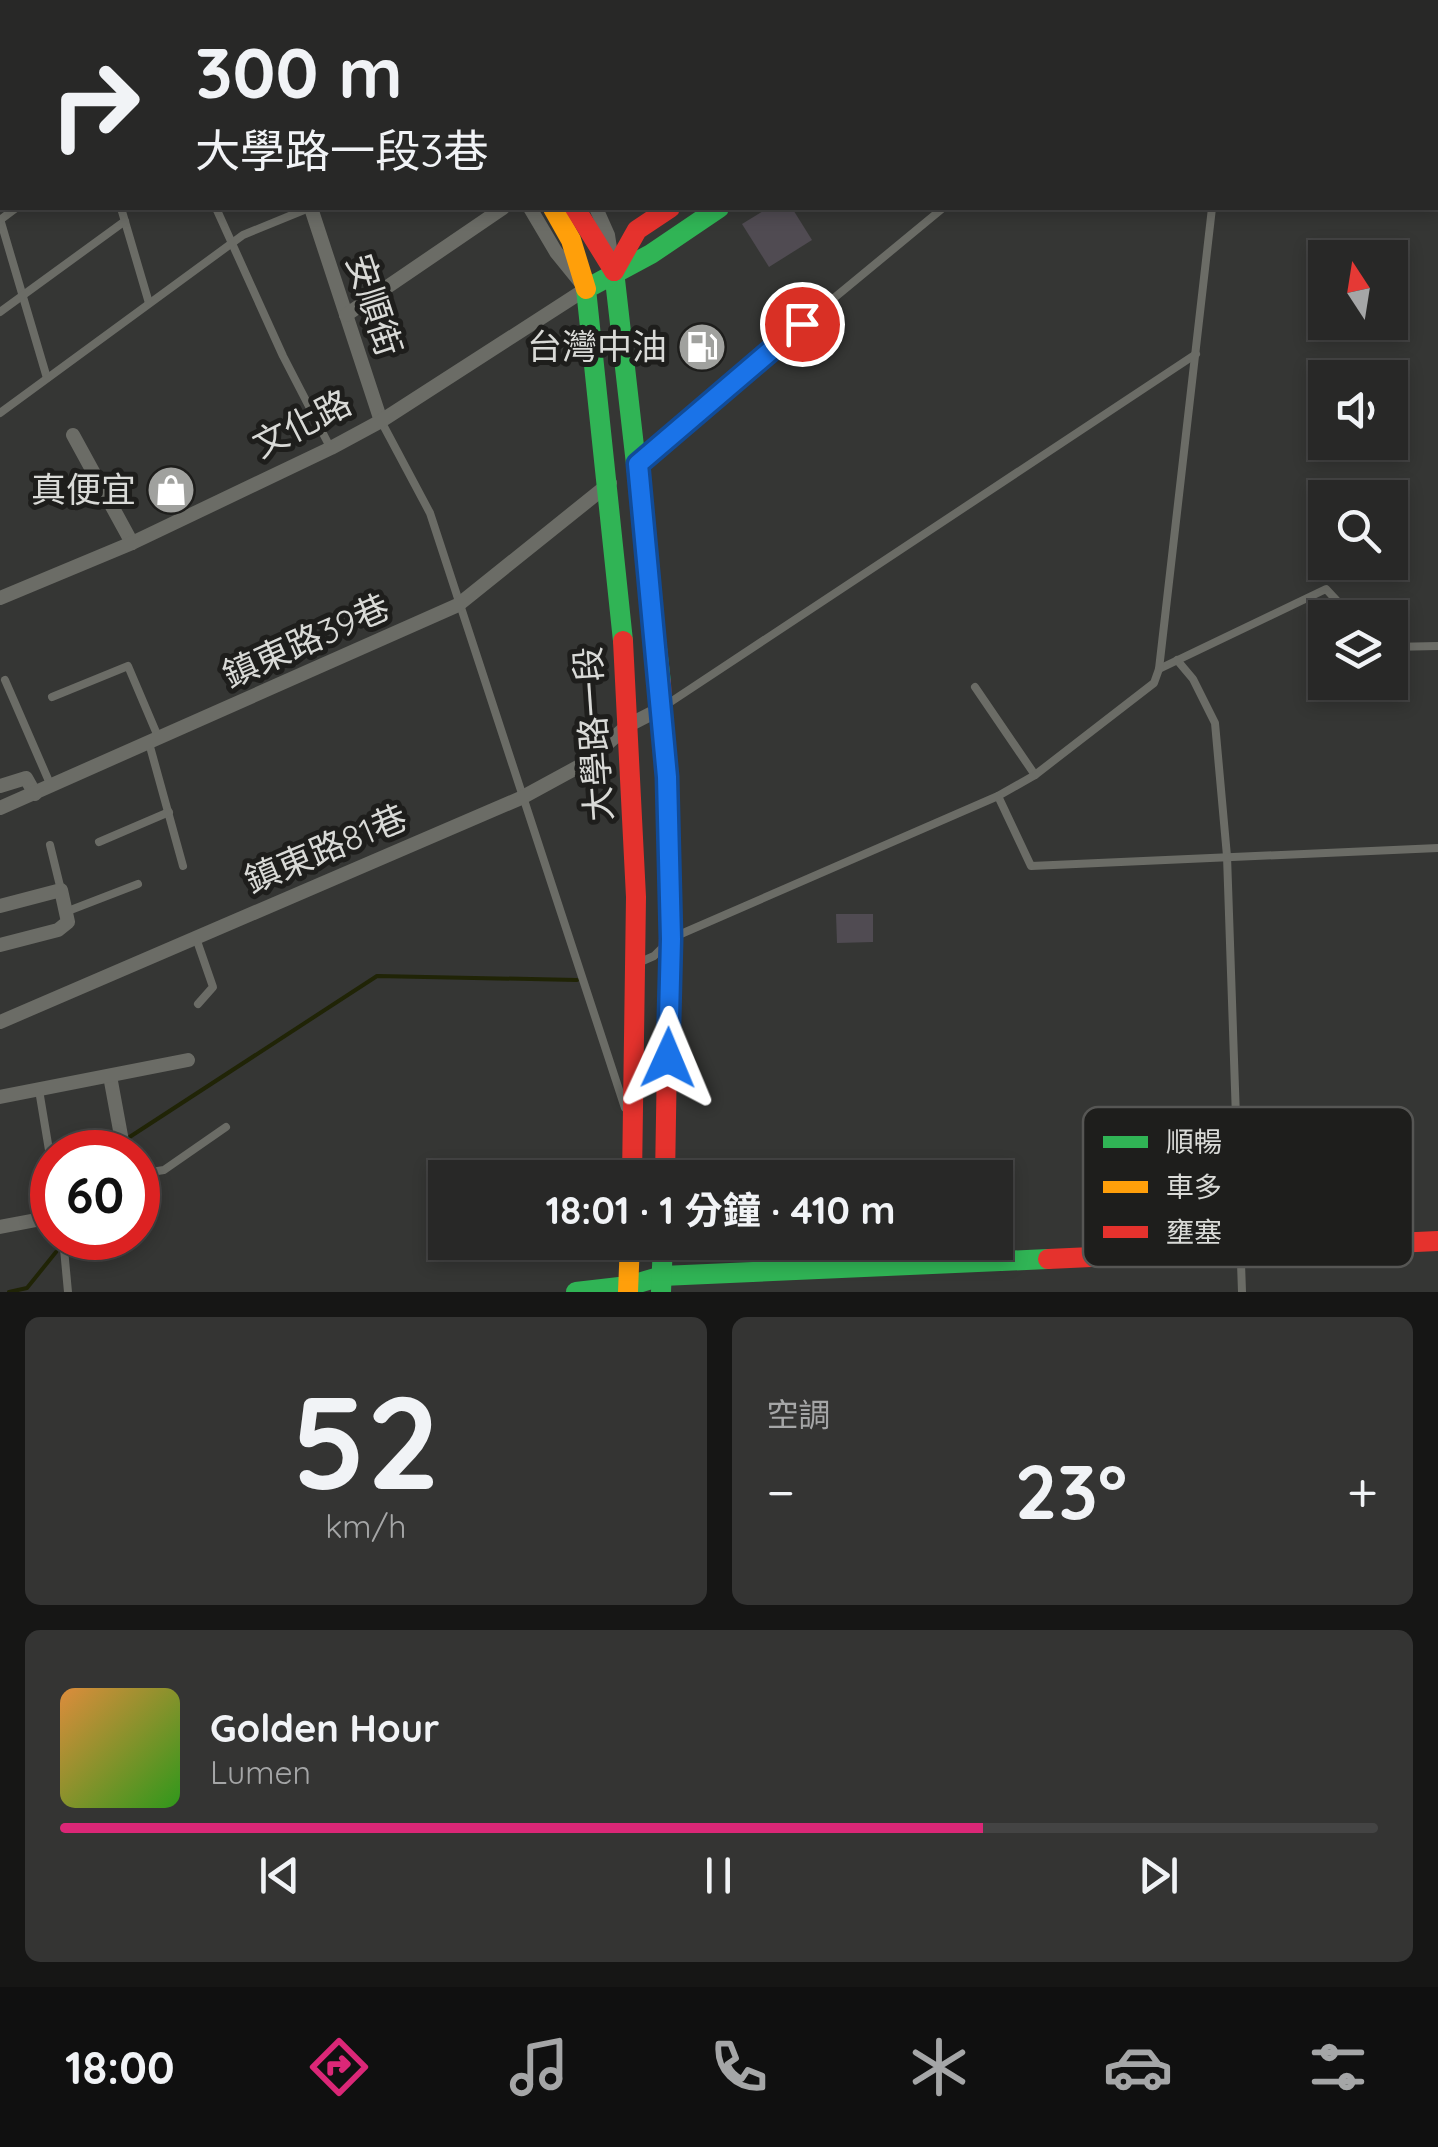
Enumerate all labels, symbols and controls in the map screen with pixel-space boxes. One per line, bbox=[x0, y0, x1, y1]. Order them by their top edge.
text: 300 m bbox=[195, 28, 403, 116]
icon: right bbox=[30, 40, 160, 170]
text: 大學路一段3巷 bbox=[195, 122, 489, 178]
north arrow bbox=[1308, 240, 1408, 340]
map controls bbox=[1308, 240, 1408, 700]
street label: 安順街 bbox=[338, 248, 412, 361]
pin bbox=[760, 282, 845, 367]
icon: arrive bbox=[775, 297, 830, 352]
fuel station icon: 台灣中油 bbox=[676, 321, 728, 373]
place label: 台灣中油 bbox=[527, 324, 667, 368]
button: sound bbox=[1308, 360, 1408, 460]
street label: 文化路 bbox=[245, 380, 358, 467]
shop icon: 真便宜 bbox=[145, 464, 197, 516]
place label: 真便宜 bbox=[31, 467, 136, 511]
button: search bbox=[1308, 480, 1408, 580]
street label: 鎮東路39巷 bbox=[215, 584, 396, 696]
button: layers bbox=[1308, 600, 1408, 700]
street label: 大學路一段 bbox=[565, 645, 621, 823]
street label: 鎮東路81巷 bbox=[238, 794, 413, 902]
position arrow bbox=[616, 1006, 720, 1110]
legend bbox=[1083, 1107, 1413, 1267]
text: 順暢 bbox=[1166, 1124, 1222, 1159]
speed limit sign: 60 bbox=[30, 1130, 160, 1260]
text: 車多 bbox=[1166, 1169, 1222, 1204]
text: 18:01 · 1 分鐘 · 410 m bbox=[546, 1186, 895, 1234]
text: 壅塞 bbox=[1166, 1214, 1222, 1249]
text: 52 bbox=[291, 1359, 440, 1522]
text: 空調 bbox=[767, 1394, 831, 1434]
text: 23° bbox=[1015, 1444, 1127, 1538]
text: − bbox=[767, 1457, 795, 1526]
text: + bbox=[1347, 1457, 1378, 1526]
text: km/h bbox=[325, 1506, 406, 1546]
text: Golden Hour bbox=[210, 1704, 439, 1752]
text: Lumen bbox=[210, 1752, 311, 1792]
icon: previous bbox=[252, 1848, 307, 1903]
icon: pause bbox=[691, 1848, 746, 1903]
icon: next bbox=[1131, 1848, 1186, 1903]
icon: directions bbox=[304, 2032, 374, 2102]
icon: music bbox=[504, 2032, 574, 2102]
icon: phone bbox=[704, 2032, 774, 2102]
icon: climate bbox=[904, 2032, 974, 2102]
icon: car bbox=[1103, 2032, 1173, 2102]
icon: filters bbox=[1303, 2032, 1373, 2102]
text: 18:00 bbox=[65, 2039, 175, 2095]

